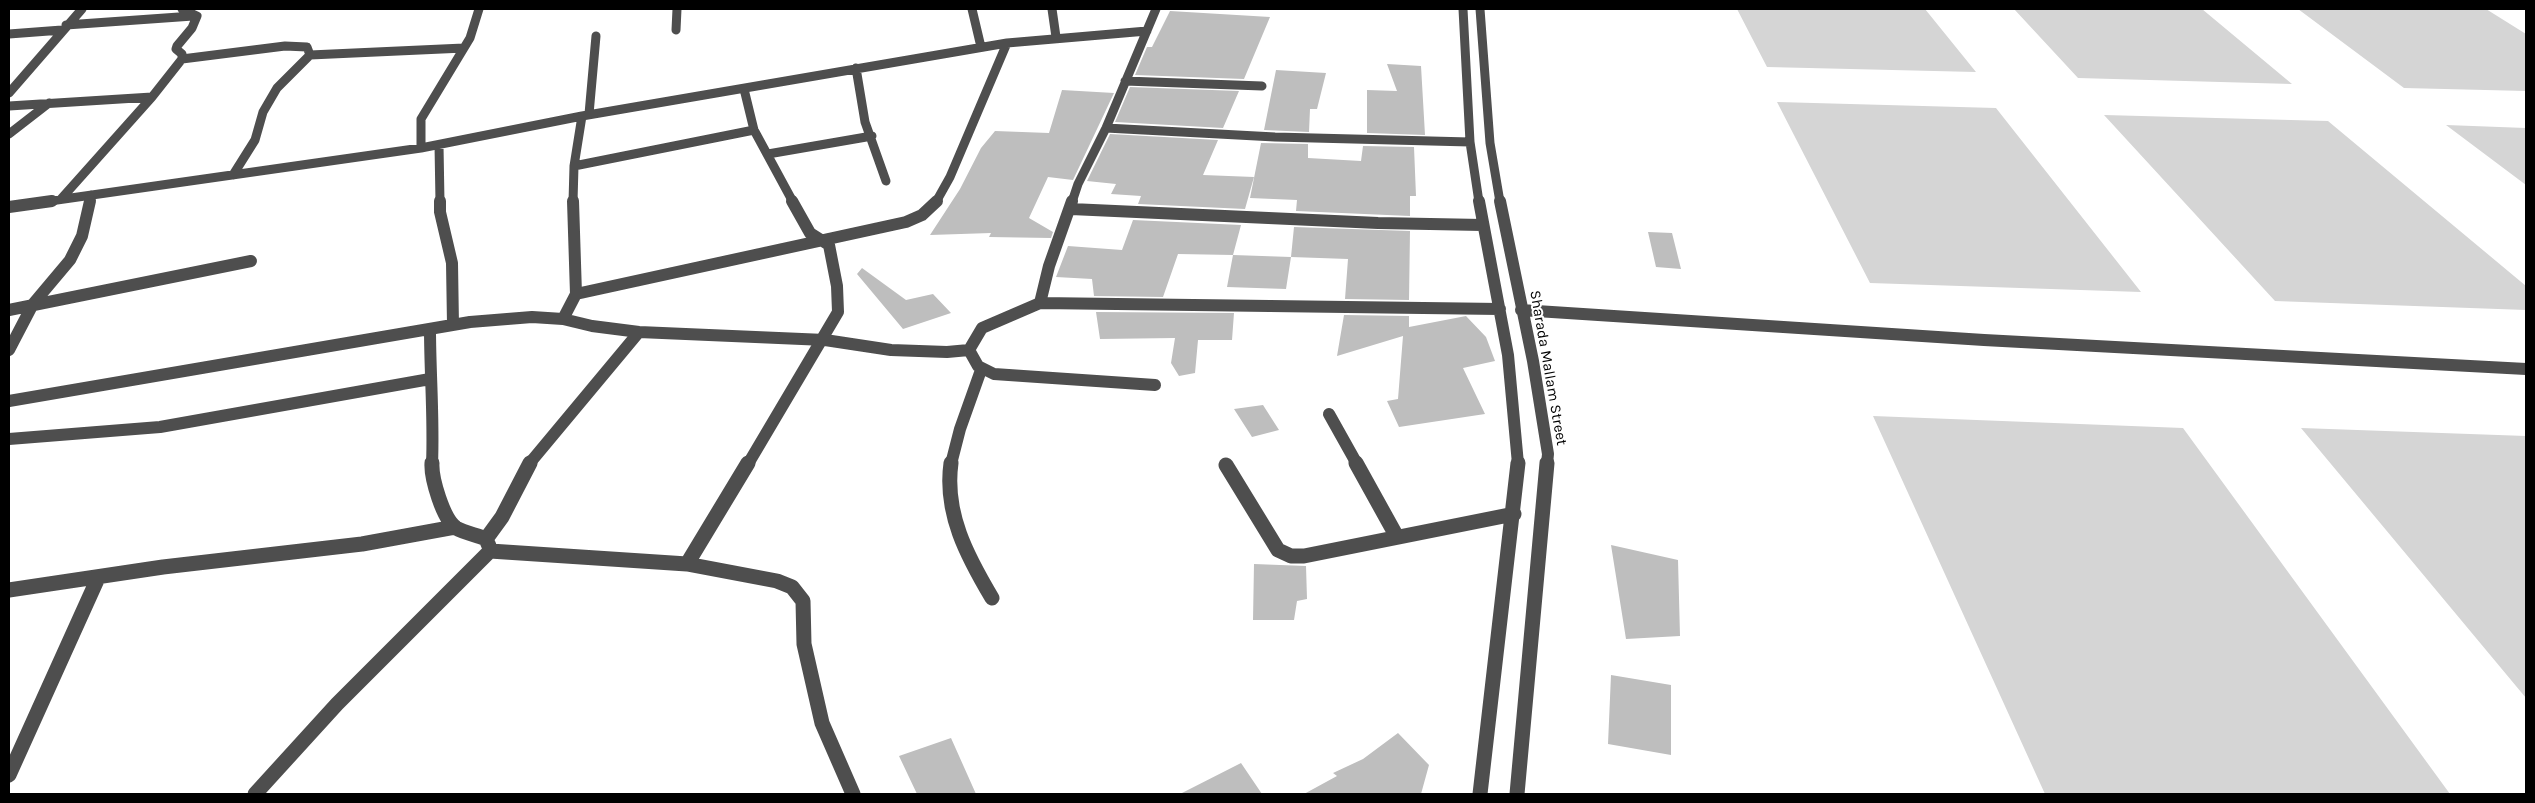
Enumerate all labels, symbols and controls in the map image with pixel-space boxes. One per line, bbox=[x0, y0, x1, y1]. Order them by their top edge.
street label: Sharada Mallam Street bbox=[1525, 289, 1571, 447]

